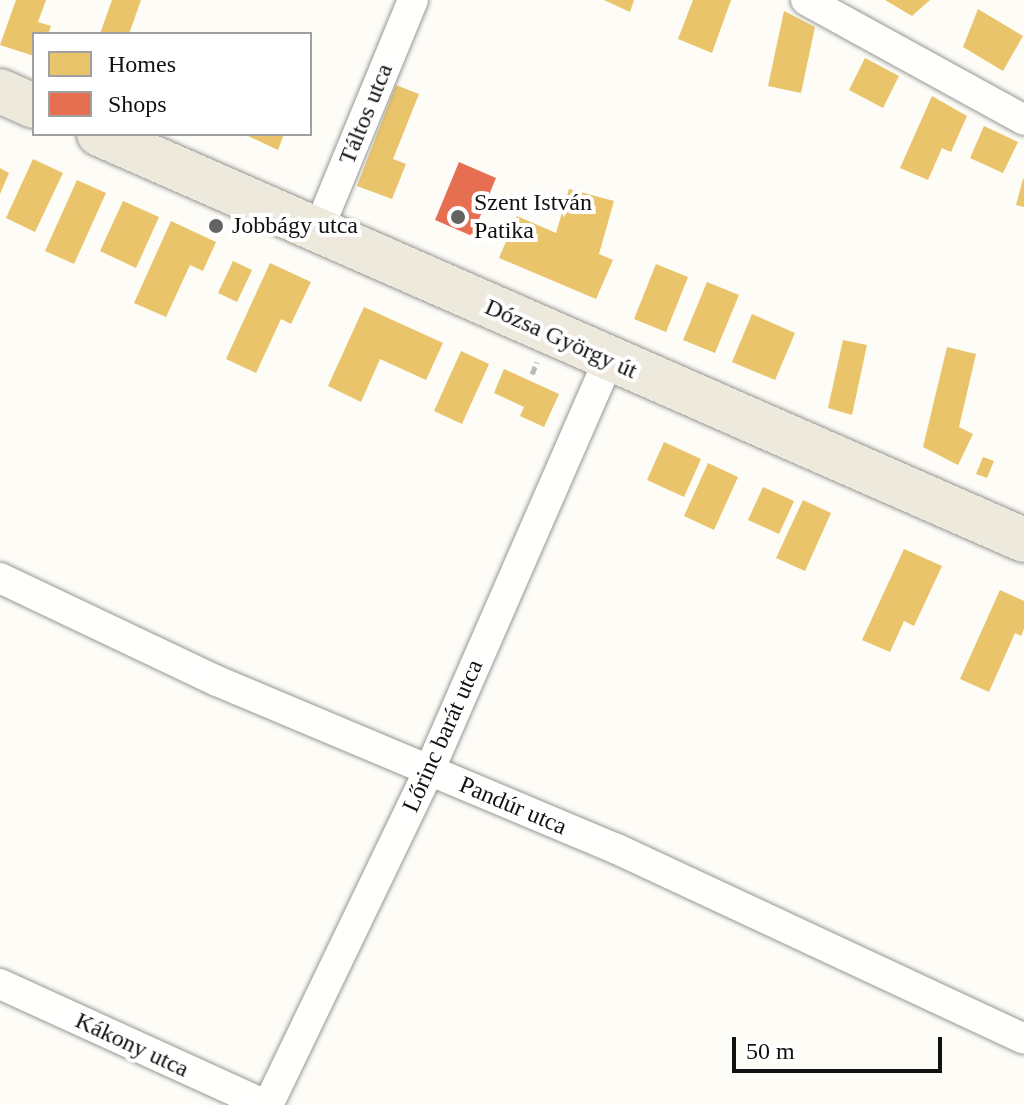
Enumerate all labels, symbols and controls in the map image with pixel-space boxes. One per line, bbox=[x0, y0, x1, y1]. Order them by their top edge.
legend bbox=[32, 32, 312, 136]
text: Homes bbox=[108, 51, 176, 77]
street label: Táltos utca bbox=[333, 59, 399, 169]
text: Shops bbox=[108, 91, 167, 117]
place label: Szent István Patika bbox=[474, 189, 592, 245]
marker: Szent István Patika bbox=[449, 208, 467, 226]
place label: Jobbágy utca bbox=[232, 212, 358, 240]
marker: Jobbágy utca bbox=[207, 217, 225, 235]
street label: Dózsa György út bbox=[480, 293, 642, 385]
street label: Lőrinc barát utca bbox=[397, 655, 489, 817]
street label: Pandúr utca bbox=[455, 770, 571, 842]
street label: Kákony utca bbox=[71, 1006, 193, 1084]
scale bar bbox=[736, 1021, 946, 1071]
text: 50 m bbox=[746, 1038, 795, 1064]

